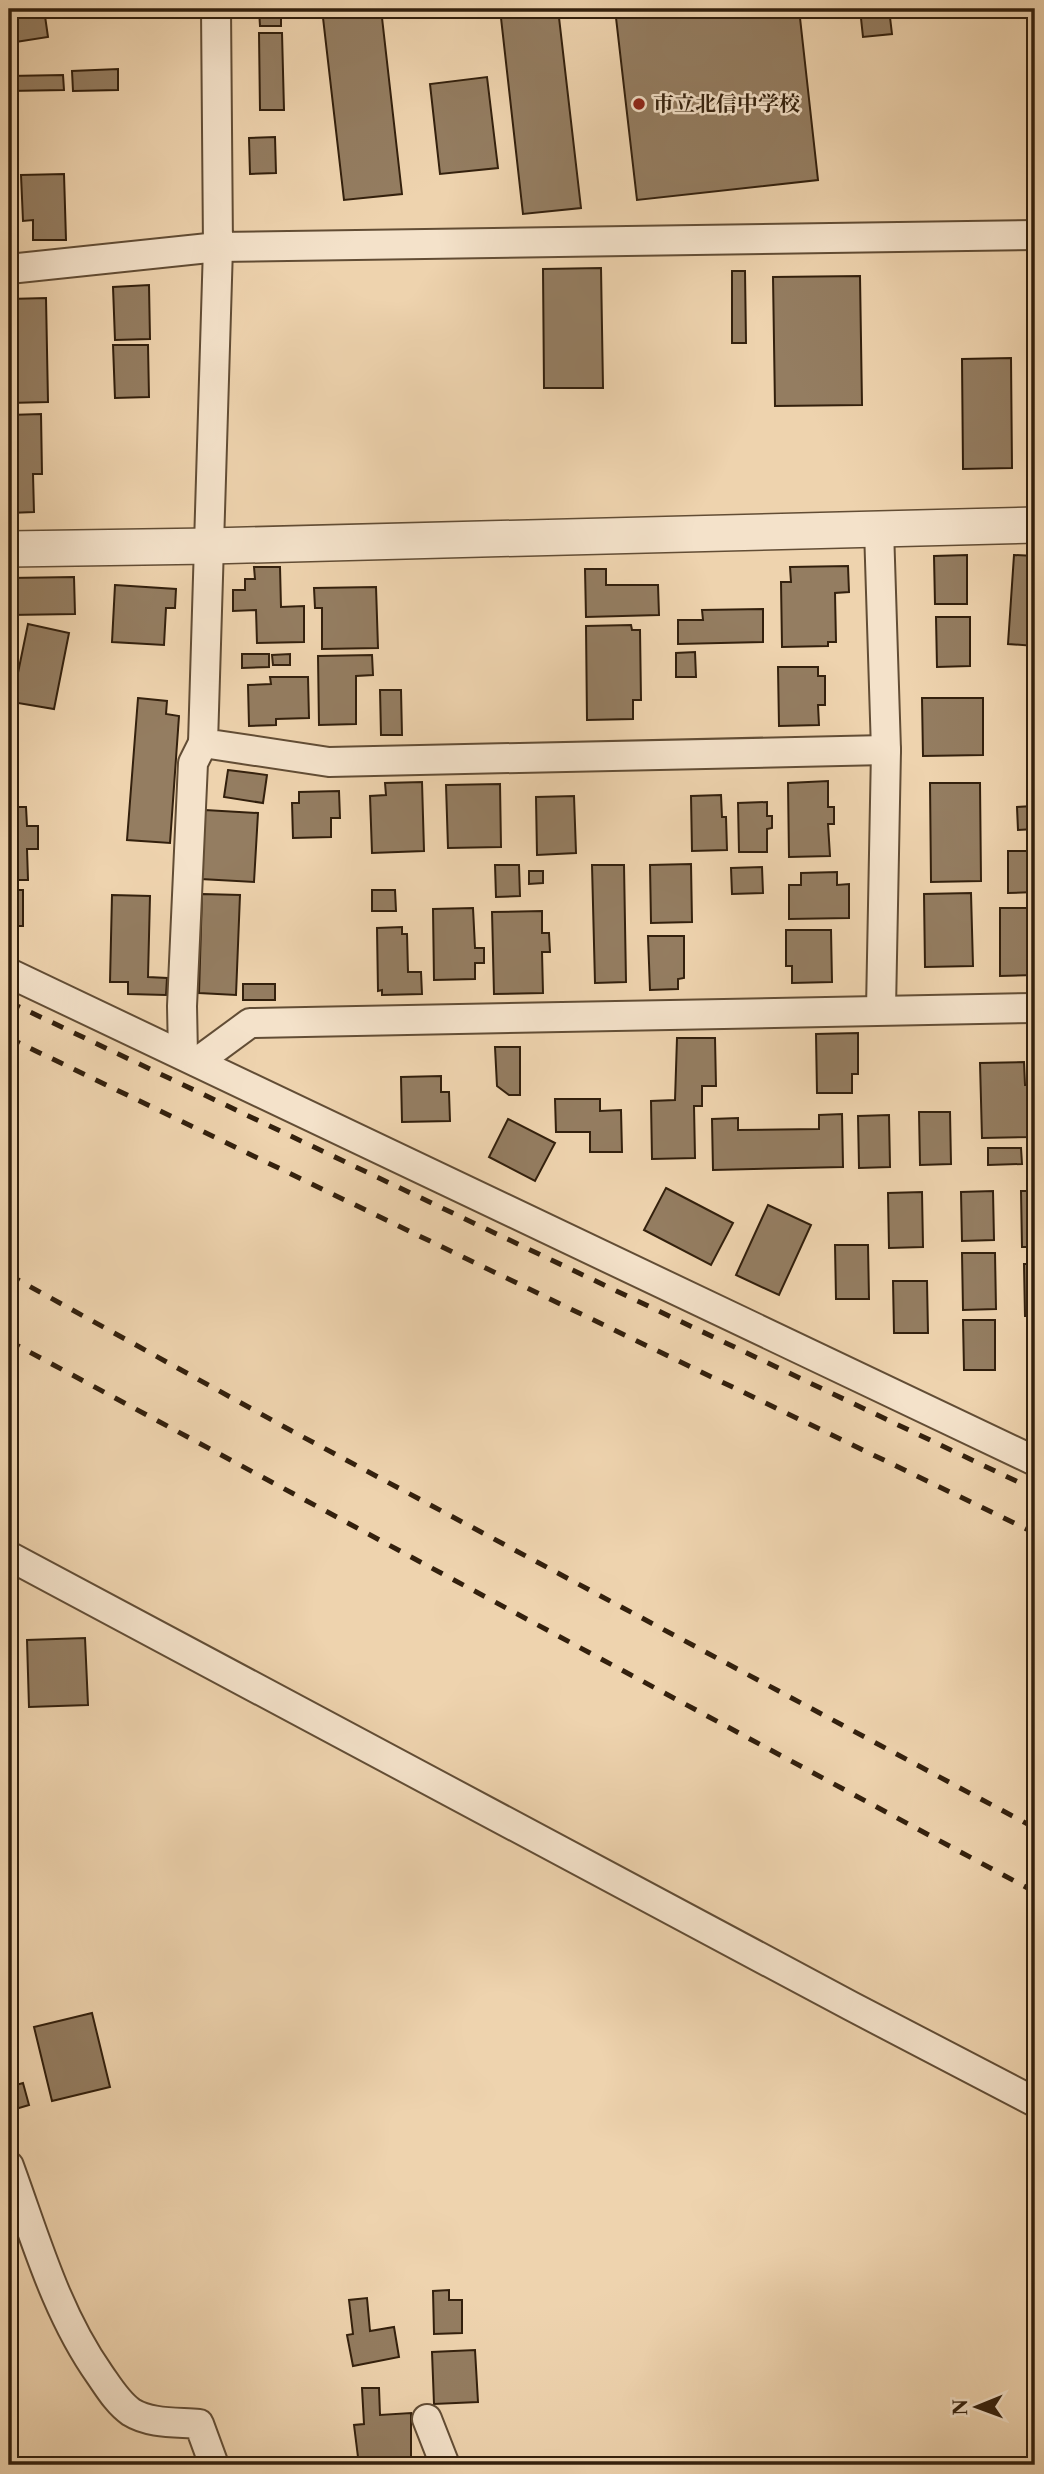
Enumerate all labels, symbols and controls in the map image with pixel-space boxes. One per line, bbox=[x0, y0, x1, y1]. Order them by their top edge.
place label: 市立北信中学校 bbox=[653, 91, 800, 116]
marker: 市立北信中学校 bbox=[631, 96, 647, 112]
north arrow bbox=[942, 2372, 1012, 2442]
text: N bbox=[949, 2399, 972, 2416]

